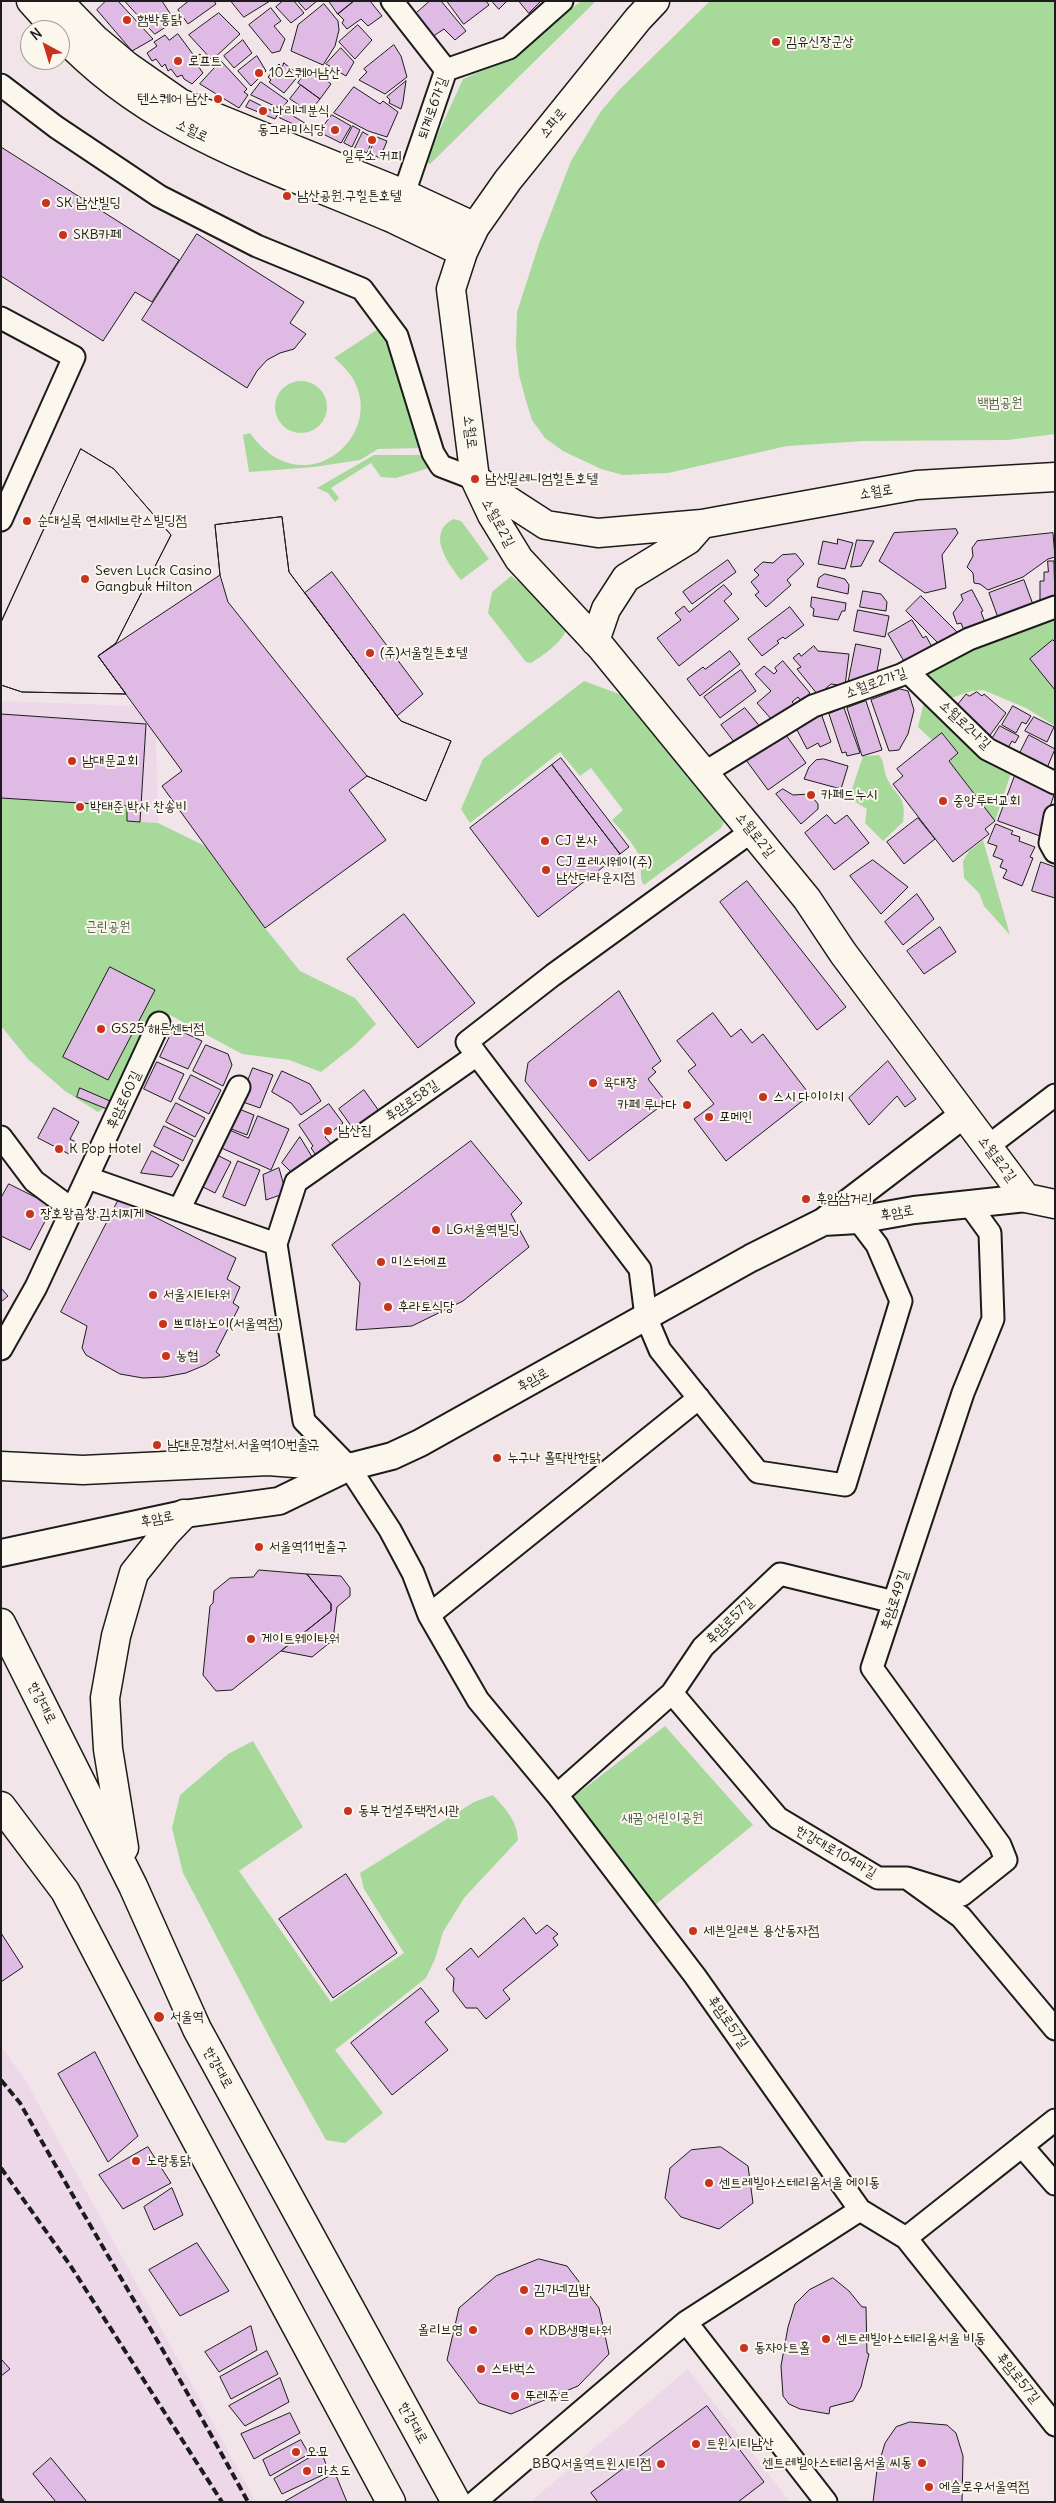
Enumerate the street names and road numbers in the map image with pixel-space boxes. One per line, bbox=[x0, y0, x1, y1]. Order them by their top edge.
street label: 퇴계로6가길 bbox=[415, 75, 451, 141]
street label: 소파로 bbox=[536, 105, 570, 141]
street label: 소월로 bbox=[173, 116, 211, 146]
street label: 소월로 bbox=[460, 414, 480, 450]
street label: 소월로 bbox=[858, 481, 894, 503]
street label: 소월로2길 bbox=[478, 496, 518, 550]
street label: 소월로2가길 bbox=[843, 664, 909, 702]
street label: 소월로2나길 bbox=[936, 697, 994, 753]
street label: 소월로2길 bbox=[732, 809, 778, 861]
street label: 후암로60길 bbox=[103, 1068, 145, 1132]
street label: 후암로58길 bbox=[382, 1077, 442, 1125]
street label: 소월로2길 bbox=[974, 1133, 1020, 1185]
street label: 후암로 bbox=[879, 1202, 915, 1224]
street label: 후암로 bbox=[514, 1364, 552, 1396]
street label: 후암로 bbox=[139, 1508, 175, 1530]
street label: 후암로49길 bbox=[878, 1568, 912, 1632]
street label: 후암로57길 bbox=[703, 1594, 757, 1648]
street label: 한강대로 bbox=[24, 1679, 60, 1727]
street label: 한강대로104마길 bbox=[793, 1822, 879, 1882]
street label: 후암로57길 bbox=[704, 1993, 752, 2051]
street label: 한강대로 bbox=[200, 2044, 236, 2092]
street label: 후암로57길 bbox=[993, 2349, 1043, 2407]
street label: 한강대로 bbox=[395, 2399, 431, 2447]

